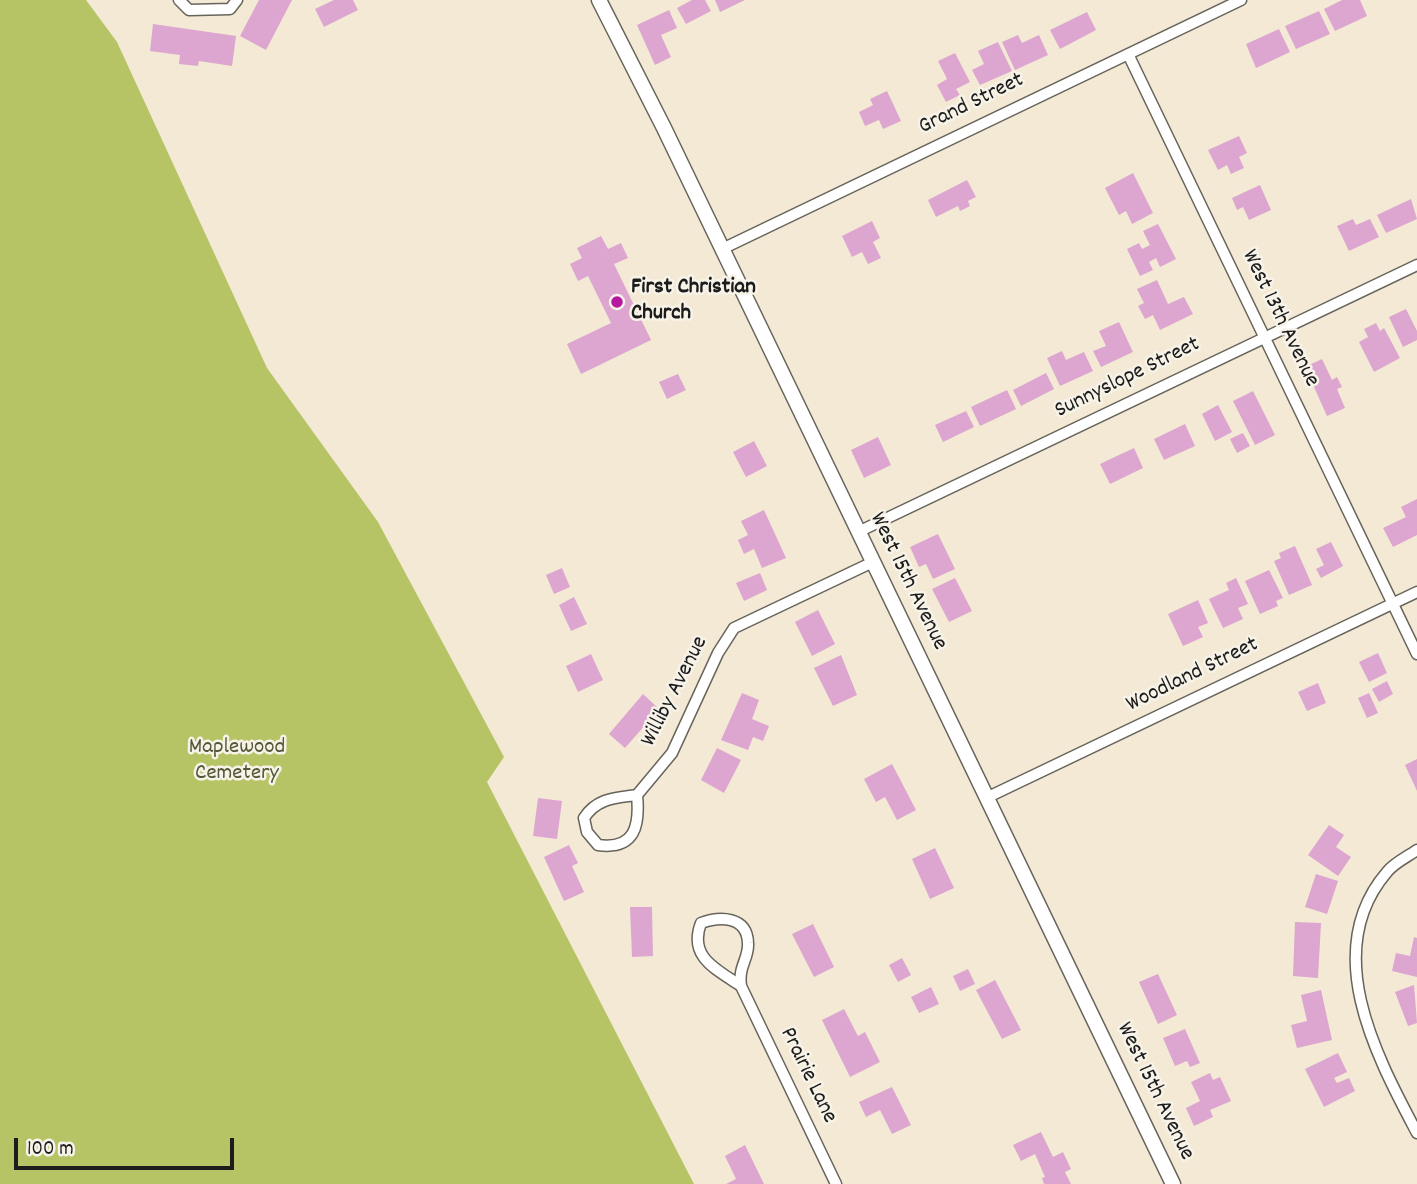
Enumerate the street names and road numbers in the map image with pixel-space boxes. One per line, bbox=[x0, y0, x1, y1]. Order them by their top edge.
street label: Grand Street bbox=[915, 68, 1029, 142]
street label: West 13th Avenue bbox=[1234, 246, 1324, 392]
street label: Sunnyslope Street bbox=[1051, 332, 1205, 426]
street label: West 15th Avenue bbox=[862, 509, 952, 655]
street label: Williby Avenue bbox=[636, 632, 716, 752]
street label: Woodland Street bbox=[1123, 632, 1263, 720]
street label: West 15th Avenue bbox=[1109, 1019, 1199, 1165]
street label: Prairie Lane bbox=[772, 1024, 842, 1128]

